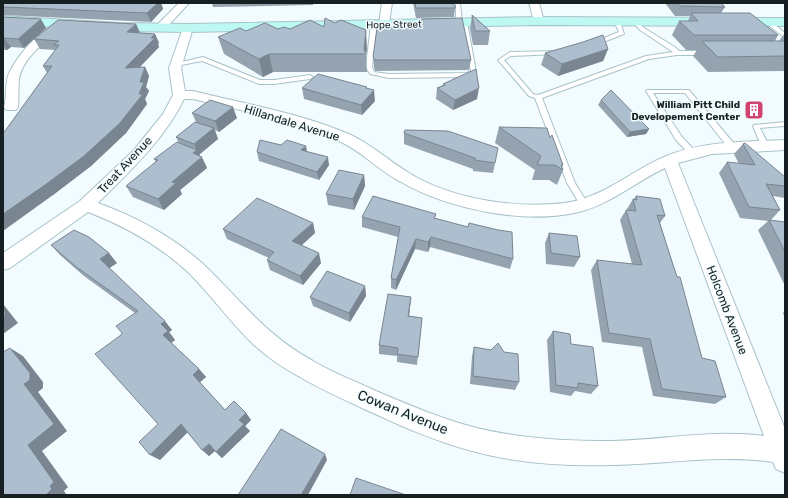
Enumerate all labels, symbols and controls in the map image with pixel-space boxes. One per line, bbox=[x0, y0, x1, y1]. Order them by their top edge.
street label: Hope Street bbox=[366, 19, 422, 31]
place label: William Pitt Child Developement Center bbox=[631, 99, 740, 123]
building icon: William Pitt Child Developement Center bbox=[743, 99, 765, 121]
street label: Hillandale Avenue bbox=[242, 102, 342, 144]
street label: Treat Avenue bbox=[95, 133, 155, 196]
street label: Holcomb Avenue bbox=[704, 263, 751, 357]
street label: Cowan Avenue bbox=[355, 387, 451, 438]

